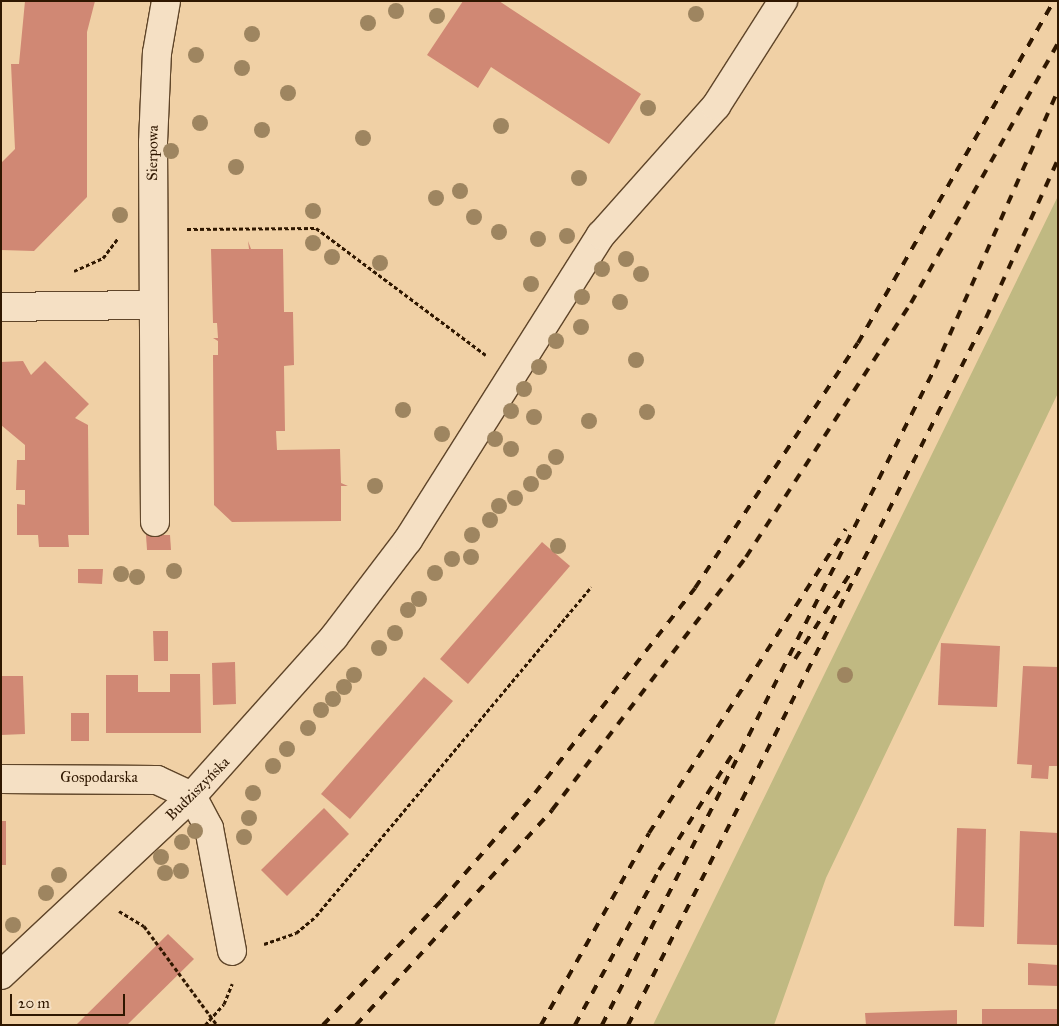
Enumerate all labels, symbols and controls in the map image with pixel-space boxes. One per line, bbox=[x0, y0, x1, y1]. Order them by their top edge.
street label: Sierpowa bbox=[144, 125, 162, 181]
street label: Budziszyńska bbox=[162, 753, 234, 825]
street label: Gospodarska bbox=[60, 769, 138, 787]
scale bar bbox=[12, 984, 128, 1016]
text: 20 m bbox=[18, 994, 50, 1012]

